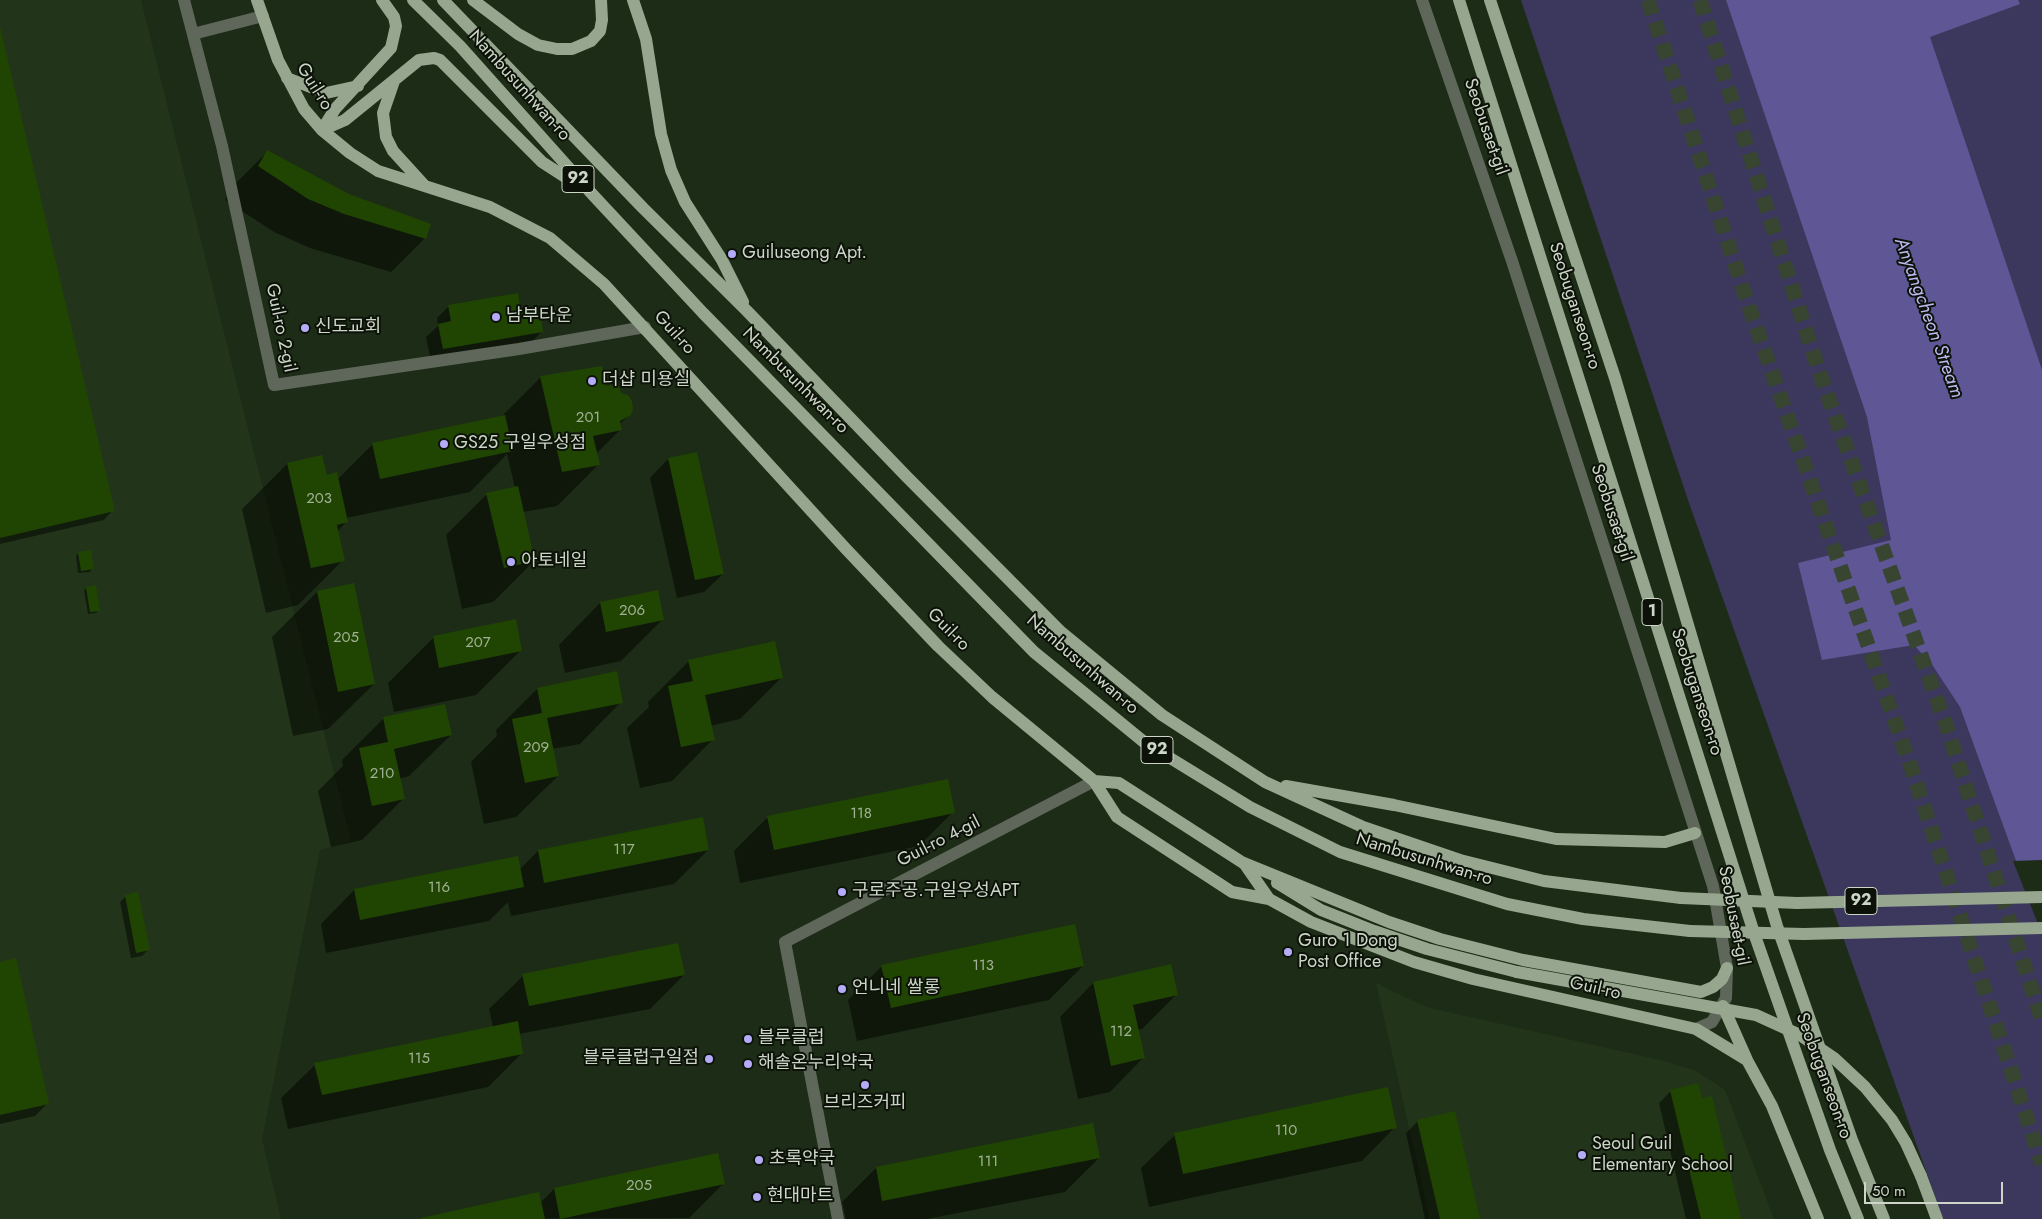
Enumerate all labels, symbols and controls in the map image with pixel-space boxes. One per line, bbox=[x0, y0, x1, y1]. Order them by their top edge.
street label: Nambusunhwan-ro bbox=[464, 26, 574, 146]
street label: Guil-ro bbox=[291, 59, 337, 115]
street label: Seobusaet-gil bbox=[1458, 76, 1512, 178]
road number: 92 bbox=[562, 165, 594, 192]
water label: Anyangcheon Stream bbox=[1888, 235, 1968, 401]
street label: Seobuganseon-ro bbox=[1543, 240, 1605, 372]
place label: Guiluseong Apt. bbox=[742, 243, 867, 265]
marker: Guiluseong Apt. bbox=[726, 248, 738, 260]
street label: Guil-ro 2-gil bbox=[260, 282, 300, 374]
place label: 남부타운 bbox=[506, 306, 572, 328]
street label: Guil-ro bbox=[649, 307, 699, 359]
marker: 남부타운 bbox=[490, 311, 502, 323]
place label: 신도교회 bbox=[315, 317, 381, 339]
marker: 신도교회 bbox=[299, 322, 311, 334]
street label: Nambusunhwan-ro bbox=[737, 323, 853, 439]
place label: 더샵 미용실 bbox=[602, 370, 690, 392]
marker: 더샵 미용실 bbox=[586, 375, 598, 387]
house number: 201 bbox=[576, 409, 600, 427]
place label: GS25 구일우성점 bbox=[454, 433, 586, 455]
marker: GS25 구일우성점 bbox=[438, 438, 450, 450]
street label: Seobusaet-gil bbox=[1585, 462, 1637, 564]
house number: 203 bbox=[306, 490, 332, 508]
place label: 아토네일 bbox=[521, 551, 587, 573]
marker: 아토네일 bbox=[505, 556, 517, 568]
road number: 1 bbox=[1642, 598, 1662, 626]
house number: 206 bbox=[619, 602, 645, 620]
street label: Guil-ro bbox=[922, 604, 974, 656]
street label: Nambusunhwan-ro bbox=[1021, 610, 1143, 720]
street label: Seobuganseon-ro bbox=[1665, 626, 1727, 758]
house number: 205 bbox=[333, 629, 359, 647]
house number: 207 bbox=[465, 634, 491, 652]
road number: 92 bbox=[1141, 736, 1173, 764]
house number: 209 bbox=[523, 739, 549, 757]
house number: 210 bbox=[370, 765, 394, 783]
house number: 118 bbox=[850, 805, 872, 823]
street label: Guil-ro 4-gil bbox=[894, 812, 984, 872]
street label: Nambusunhwan-ro bbox=[1353, 829, 1495, 891]
house number: 117 bbox=[613, 841, 635, 859]
street label: Seobusaet-gil bbox=[1713, 864, 1753, 968]
house number: 116 bbox=[428, 879, 450, 897]
place label: 구로주공.구일우성APT bbox=[852, 881, 1019, 903]
marker: 구로주공.구일우성APT bbox=[836, 886, 848, 898]
road number: 92 bbox=[1845, 888, 1877, 914]
place label: Guro 1 Dong Post Office bbox=[1298, 931, 1398, 974]
marker: Guro 1 Dong Post Office bbox=[1282, 946, 1294, 958]
house number: 113 bbox=[972, 957, 994, 975]
street label: Guil-ro bbox=[1567, 973, 1623, 1005]
place label: 언니네 쌀롱 bbox=[852, 978, 940, 1000]
marker: 언니네 쌀롱 bbox=[836, 983, 848, 995]
street label: Seobuganseon-ro bbox=[1790, 1010, 1856, 1142]
house number: 112 bbox=[1110, 1023, 1132, 1041]
place label: 블루클럽 bbox=[758, 1028, 824, 1050]
marker: 블루클럽 bbox=[742, 1033, 754, 1045]
place label: 블루클럽구일점 bbox=[583, 1048, 699, 1070]
house number: 115 bbox=[408, 1050, 430, 1068]
marker: 블루클럽구일점 bbox=[703, 1053, 715, 1065]
place label: 해솔온누리약국 bbox=[758, 1053, 874, 1075]
marker: 해솔온누리약국 bbox=[742, 1058, 754, 1070]
marker: 브리즈커피 bbox=[859, 1079, 871, 1091]
place label: 브리즈커피 bbox=[824, 1093, 906, 1115]
house number: 110 bbox=[1275, 1122, 1297, 1140]
place label: Seoul Guil Elementary School bbox=[1592, 1134, 1733, 1176]
place label: 초록약국 bbox=[769, 1149, 835, 1171]
marker: Seoul Guil Elementary School bbox=[1576, 1149, 1588, 1161]
house number: 111 bbox=[978, 1153, 998, 1171]
marker: 초록약국 bbox=[753, 1154, 765, 1166]
scale bar bbox=[1867, 1172, 2006, 1204]
house number: 205 bbox=[626, 1177, 652, 1195]
text: 50 m bbox=[1872, 1180, 1906, 1202]
place label: 현대마트 bbox=[767, 1186, 833, 1208]
marker: 현대마트 bbox=[751, 1191, 763, 1203]

